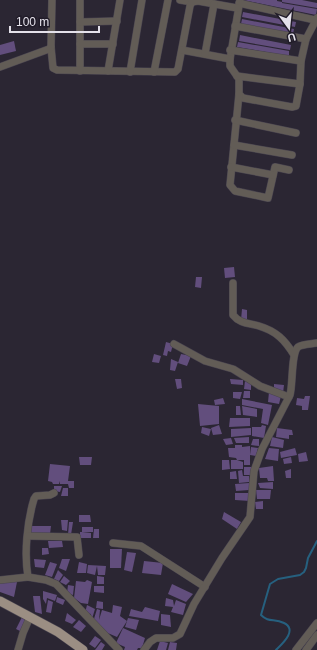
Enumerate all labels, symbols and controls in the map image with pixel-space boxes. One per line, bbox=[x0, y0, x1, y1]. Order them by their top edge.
scale bar bbox=[10, 8, 99, 34]
north arrow bbox=[269, 8, 309, 48]
text: 100 m bbox=[16, 15, 49, 29]
text: U bbox=[286, 31, 297, 44]

